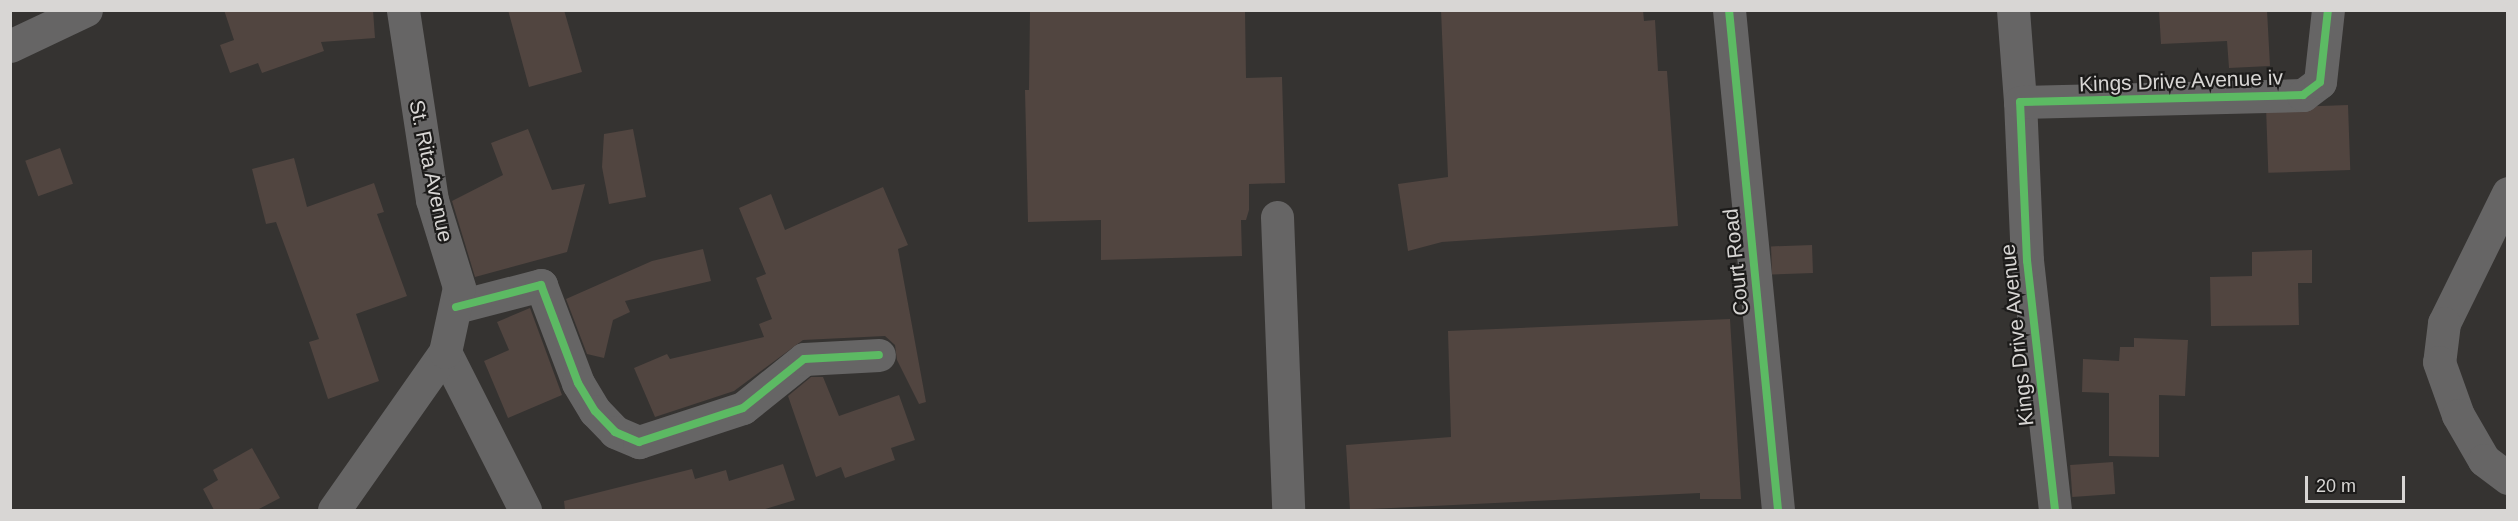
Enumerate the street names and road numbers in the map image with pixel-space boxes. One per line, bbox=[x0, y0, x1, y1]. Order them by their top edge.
street label: Kings Drive Avenue iv bbox=[2078, 65, 2284, 97]
street label: St. Rita Avenue bbox=[404, 97, 458, 245]
street label: Court Road bbox=[1718, 207, 1754, 317]
street label: Kings Drive Avenue bbox=[1995, 242, 2039, 428]

